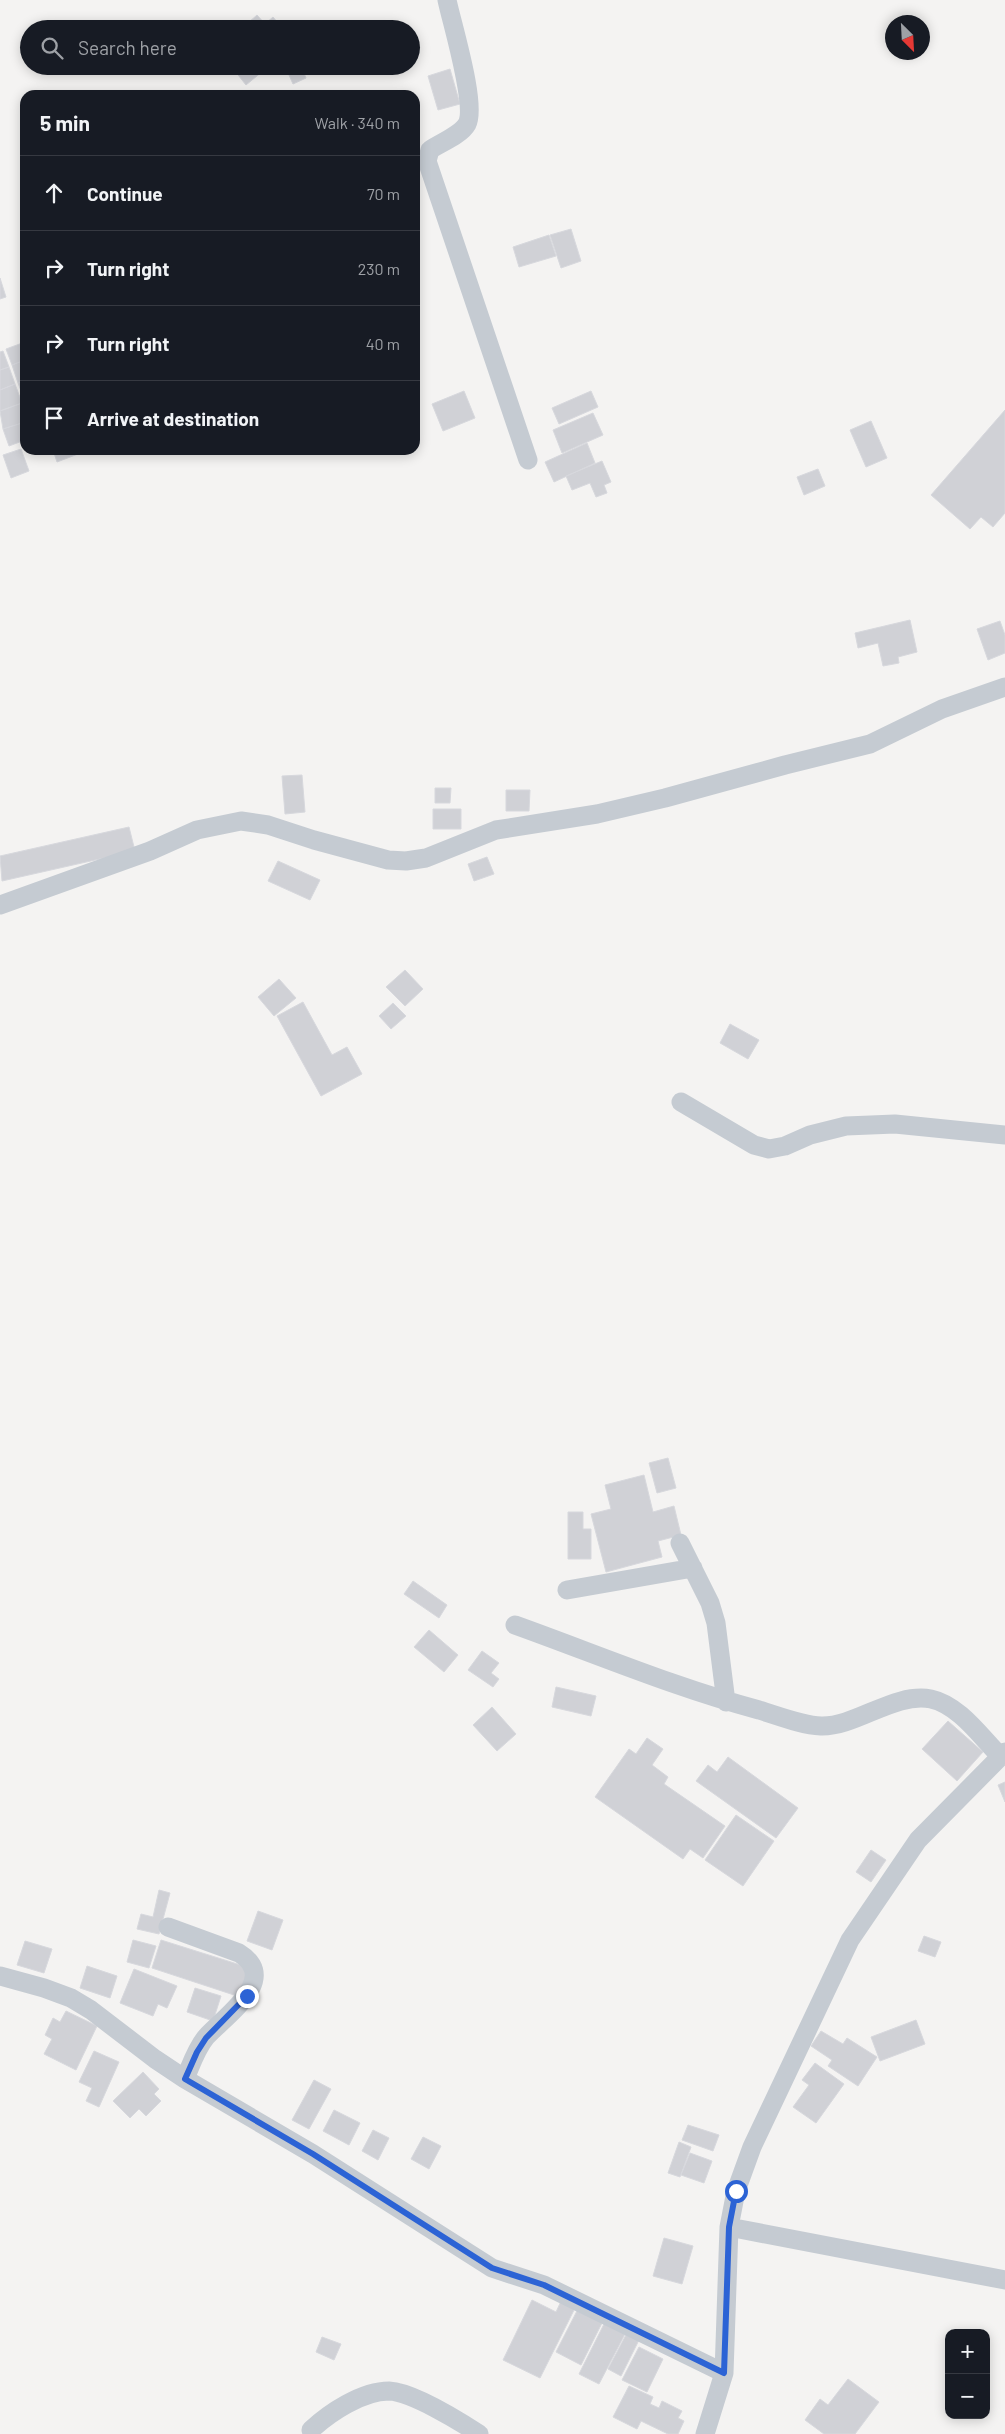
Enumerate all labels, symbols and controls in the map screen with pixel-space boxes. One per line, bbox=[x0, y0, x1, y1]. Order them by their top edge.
north arrow bbox=[885, 15, 930, 60]
search box bbox=[20, 20, 420, 75]
icon: search bbox=[38, 34, 66, 62]
text: Search here bbox=[78, 36, 177, 59]
text: 5 min bbox=[40, 110, 90, 135]
text: Walk · 340 m bbox=[315, 113, 400, 132]
icon: ahead bbox=[40, 179, 68, 207]
text: Continue bbox=[87, 182, 163, 205]
text: 70 m bbox=[367, 184, 400, 203]
icon: right bbox=[40, 254, 68, 282]
text: Turn right bbox=[87, 257, 169, 280]
text: 230 m bbox=[358, 259, 400, 278]
icon: right bbox=[40, 329, 68, 357]
text: Turn right bbox=[87, 332, 169, 355]
text: 40 m bbox=[366, 334, 400, 353]
icon: arrive bbox=[40, 404, 68, 432]
text: Arrive at destination bbox=[87, 407, 259, 430]
route end bbox=[236, 1985, 259, 2008]
route start bbox=[725, 2180, 748, 2203]
map controls bbox=[945, 2329, 990, 2419]
button: + bbox=[945, 2329, 990, 2374]
button: − bbox=[945, 2374, 990, 2419]

